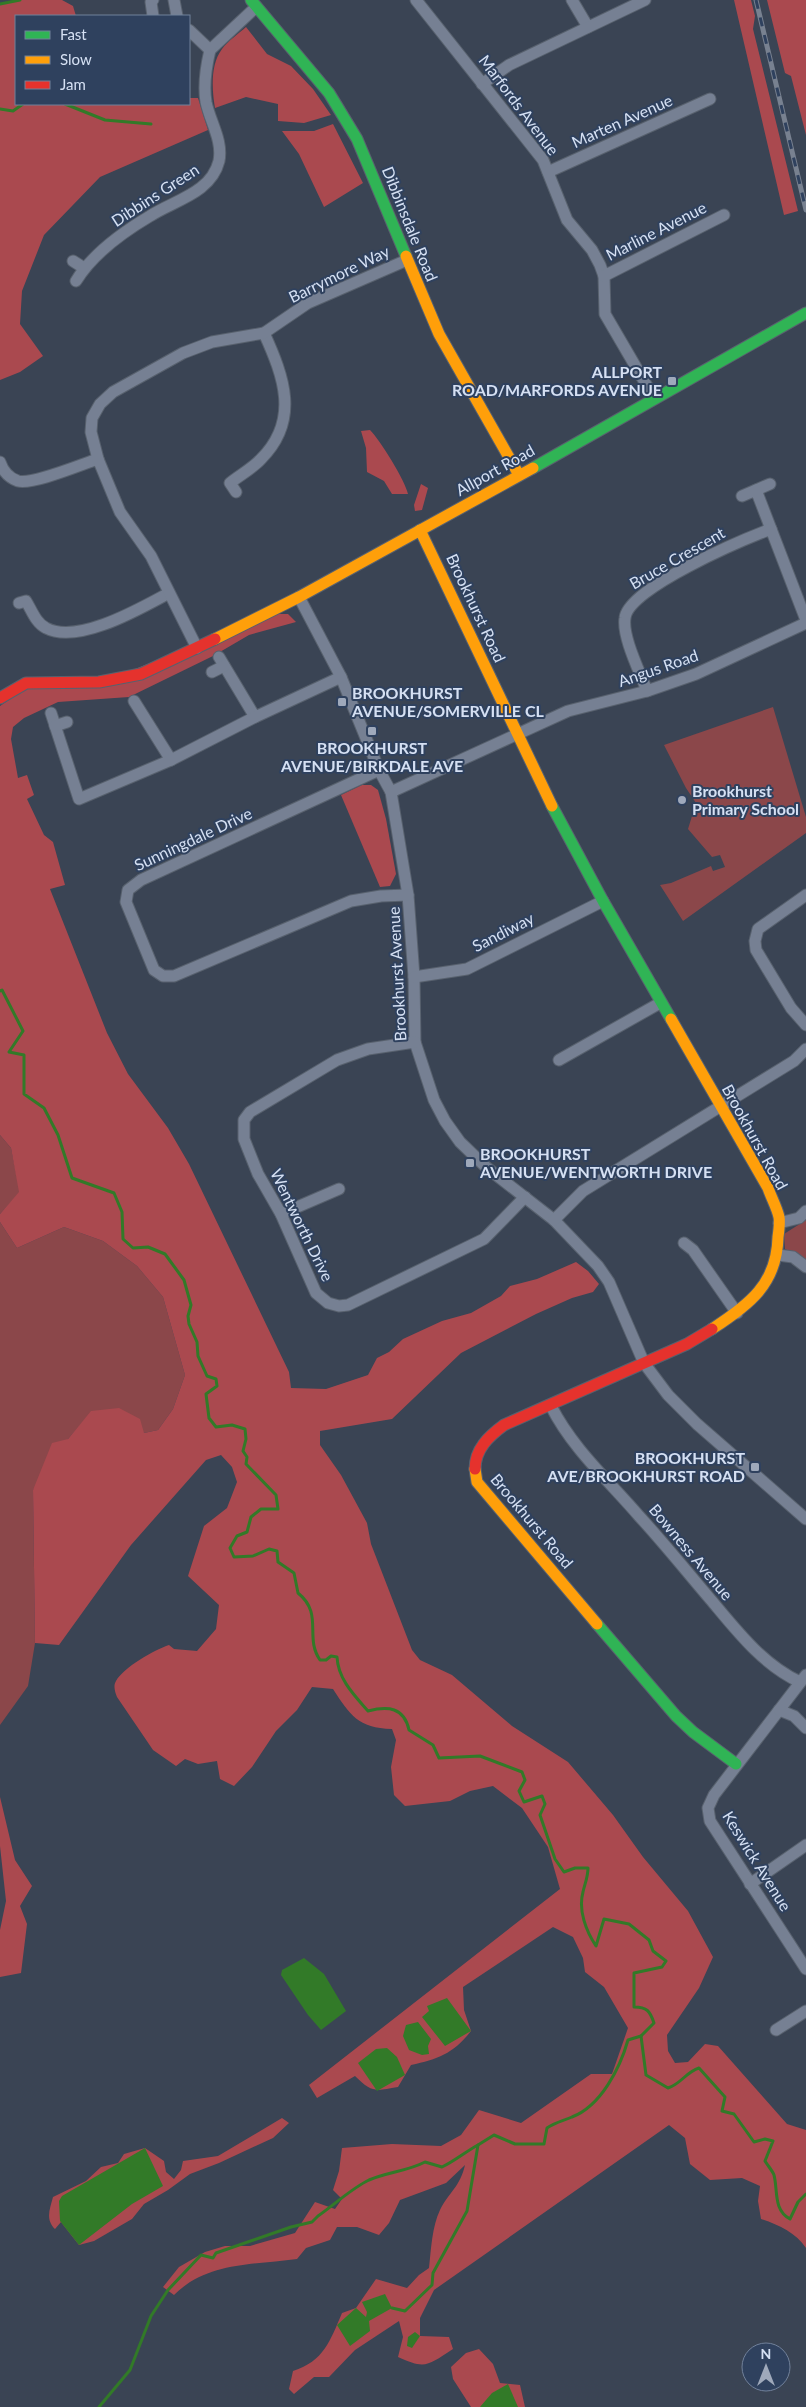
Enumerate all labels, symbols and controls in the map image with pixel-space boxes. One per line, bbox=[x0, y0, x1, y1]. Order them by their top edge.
legend bbox=[15, 15, 190, 105]
text: Fast bbox=[60, 25, 87, 43]
text: Slow bbox=[60, 50, 92, 68]
street label: Marfords Avenue bbox=[475, 51, 563, 159]
text: Jam bbox=[60, 75, 86, 93]
street label: Marten Avenue bbox=[569, 90, 675, 151]
street label: Dibbins Green bbox=[107, 159, 202, 230]
street label: Dibbinsdale Road bbox=[379, 164, 442, 284]
street label: Marline Avenue bbox=[602, 197, 709, 264]
street label: Barrymore Way bbox=[285, 241, 393, 306]
place label: ALLPORT ROAD/MARFORDS AVENUE bbox=[452, 362, 662, 399]
marker: ALLPORT ROAD/MARFORDS AVENUE bbox=[666, 375, 678, 387]
street label: Allport Road bbox=[452, 440, 538, 499]
street label: Bruce Crescent bbox=[626, 522, 728, 593]
street label: Brookhurst Road bbox=[443, 550, 510, 665]
street label: Angus Road bbox=[615, 645, 700, 690]
place label: BROOKHURST AVENUE/SOMERVILLE CL bbox=[351, 683, 544, 720]
marker: BROOKHURST AVENUE/SOMERVILLE CL bbox=[336, 696, 348, 708]
marker: BROOKHURST AVENUE/BIRKDALE AVE bbox=[366, 725, 378, 737]
place label: BROOKHURST AVENUE/BIRKDALE AVE bbox=[280, 738, 463, 775]
place label: Brookhurst Primary School bbox=[692, 781, 799, 818]
marker: Brookhurst Primary School bbox=[676, 794, 688, 806]
street label: Sunningdale Drive bbox=[131, 803, 255, 874]
street label: Brookhurst Avenue bbox=[383, 906, 410, 1042]
street label: Sandiway bbox=[469, 908, 537, 955]
street label: Brookhurst Road bbox=[719, 1081, 792, 1193]
place label: BROOKHURST AVENUE/WENTWORTH DRIVE bbox=[479, 1144, 712, 1181]
marker: BROOKHURST AVENUE/WENTWORTH DRIVE bbox=[464, 1157, 476, 1169]
street label: Wentworth Drive bbox=[267, 1165, 338, 1284]
place label: BROOKHURST AVE/BROOKHURST ROAD bbox=[546, 1448, 745, 1485]
marker: BROOKHURST AVE/BROOKHURST ROAD bbox=[749, 1461, 761, 1473]
street label: Brookhurst Road bbox=[487, 1469, 578, 1572]
street label: Bowness Avenue bbox=[646, 1500, 737, 1604]
street label: Keswick Avenue bbox=[719, 1807, 796, 1914]
north arrow bbox=[741, 2342, 791, 2392]
text: N bbox=[761, 2345, 771, 2362]

